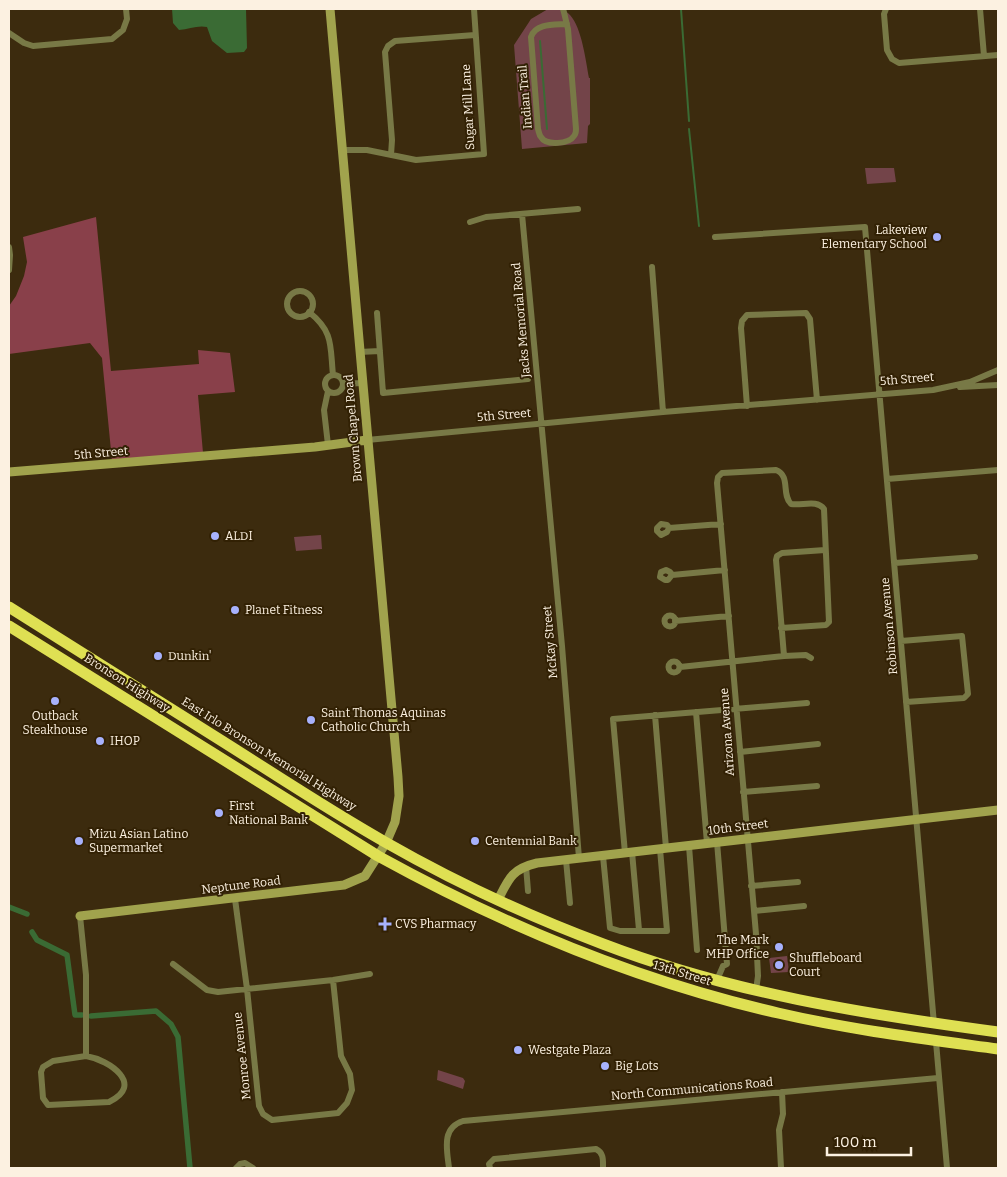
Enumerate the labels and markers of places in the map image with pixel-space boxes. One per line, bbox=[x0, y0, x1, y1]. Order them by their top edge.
place label: Lakeview Elementary School bbox=[821, 223, 928, 251]
marker: Lakeview Elementary School bbox=[931, 231, 943, 243]
place label: ALDI bbox=[225, 529, 253, 543]
marker: ALDI bbox=[209, 530, 221, 542]
place label: Planet Fitness bbox=[245, 603, 323, 617]
marker: Planet Fitness bbox=[229, 604, 241, 616]
place label: Dunkin' bbox=[168, 649, 211, 663]
marker: Dunkin' bbox=[152, 650, 164, 662]
marker: Outback Steakhouse bbox=[49, 695, 61, 707]
place label: Saint Thomas Aquinas Catholic Church bbox=[321, 706, 446, 734]
place label: Outback Steakhouse bbox=[22, 709, 88, 737]
marker: Saint Thomas Aquinas Catholic Church bbox=[305, 714, 317, 726]
place label: IHOP bbox=[110, 734, 140, 748]
marker: IHOP bbox=[94, 735, 106, 747]
place label: First National Bank bbox=[229, 799, 308, 827]
marker: First National Bank bbox=[213, 807, 225, 819]
place label: Mizu Asian Latino Supermarket bbox=[89, 827, 188, 855]
place label: Centennial Bank bbox=[485, 834, 577, 848]
marker: Mizu Asian Latino Supermarket bbox=[73, 835, 85, 847]
marker: Centennial Bank bbox=[469, 835, 481, 847]
place label: CVS Pharmacy bbox=[395, 917, 477, 931]
marker: CVS Pharmacy bbox=[379, 918, 391, 930]
place label: The Mark MHP Office bbox=[706, 933, 769, 961]
marker: The Mark MHP Office bbox=[773, 941, 785, 953]
place label: Shuffleboard Court bbox=[789, 951, 862, 979]
marker: Shuffleboard Court bbox=[773, 959, 785, 971]
place label: Westgate Plaza bbox=[528, 1043, 612, 1057]
marker: Westgate Plaza bbox=[512, 1044, 524, 1056]
place label: Big Lots bbox=[615, 1059, 659, 1073]
marker: Big Lots bbox=[599, 1060, 611, 1072]

